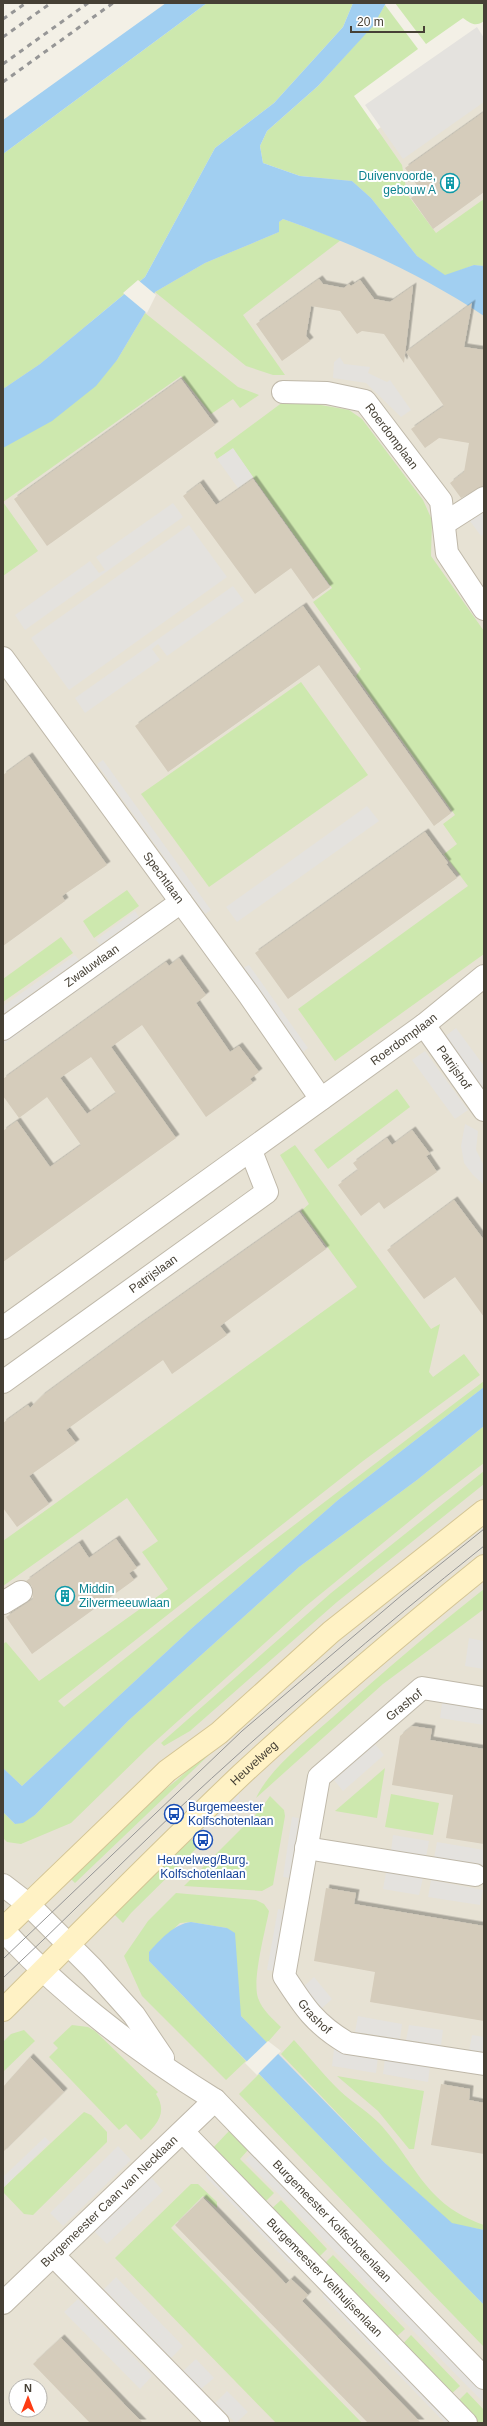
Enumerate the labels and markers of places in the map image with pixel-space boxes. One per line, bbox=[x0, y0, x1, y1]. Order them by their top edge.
place label: Duivenvoorde, gebouw A bbox=[359, 169, 436, 197]
building icon: Duivenvoorde, gebouw A bbox=[439, 172, 461, 194]
place label: Middin Zilvermeeuwlaan bbox=[79, 1582, 170, 1610]
building icon: Middin Zilvermeeuwlaan bbox=[54, 1585, 76, 1607]
place label: Burgemeester Kolfschotenlaan bbox=[188, 1800, 273, 1828]
bus stop icon: Burgemeester Kolfschotenlaan bbox=[163, 1803, 185, 1825]
bus stop icon: Heuvelweg/Burg. Kolfschotenlaan bbox=[192, 1829, 214, 1851]
place label: Heuvelweg/Burg. Kolfschotenlaan bbox=[157, 1853, 249, 1881]

